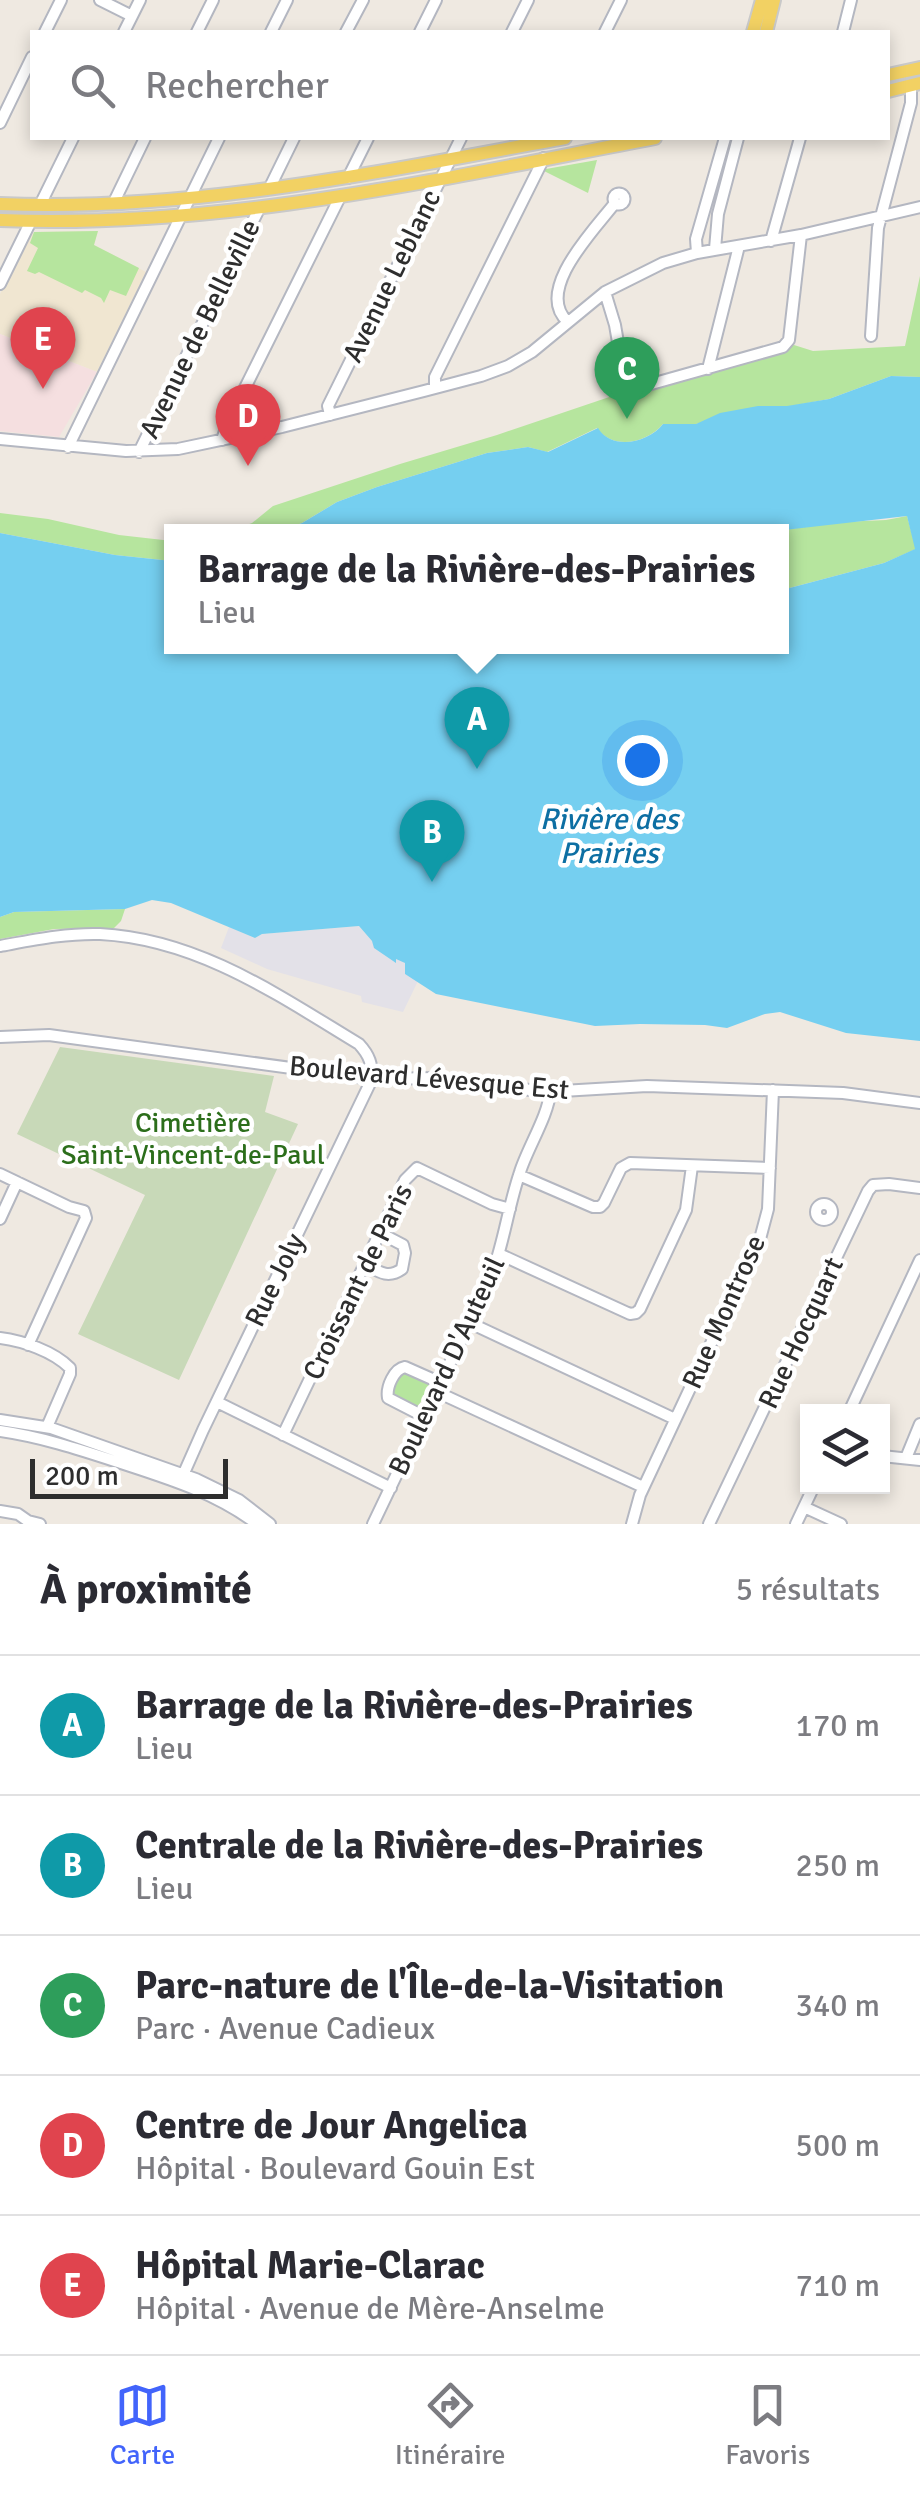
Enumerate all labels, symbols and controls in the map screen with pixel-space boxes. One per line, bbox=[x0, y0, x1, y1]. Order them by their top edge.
search box bbox=[30, 30, 890, 140]
icon: search bbox=[65, 58, 120, 113]
text: Rechercher bbox=[145, 62, 329, 109]
street label: Avenue Leblanc bbox=[336, 184, 448, 368]
street label: Avenue de Belleville bbox=[132, 214, 268, 444]
pin: E bbox=[10, 306, 76, 389]
pin: C bbox=[594, 336, 660, 419]
pin: D bbox=[216, 384, 280, 466]
popup bbox=[164, 524, 789, 654]
text: Barrage de la Rivière-des-Prairies bbox=[198, 546, 755, 593]
text: Lieu bbox=[198, 593, 256, 632]
pin: A bbox=[444, 686, 510, 769]
your location bbox=[617, 735, 668, 786]
pin: B bbox=[400, 800, 464, 882]
water label: Rivière des Prairies bbox=[540, 801, 681, 872]
street label: Boulevard Lévesque Est bbox=[288, 1049, 571, 1107]
park label: Cimetière Saint-Vincent-de-Paul bbox=[61, 1106, 325, 1172]
street label: Croissant de Paris bbox=[296, 1178, 420, 1386]
street label: Rue Joly bbox=[238, 1228, 312, 1332]
street label: Rue Montrose bbox=[675, 1230, 773, 1394]
street label: Boulevard D'Auteuil bbox=[382, 1251, 512, 1481]
street label: Rue Hocquart bbox=[751, 1252, 851, 1414]
map controls bbox=[800, 1404, 890, 1494]
button: layers bbox=[800, 1404, 890, 1494]
scale bar bbox=[30, 1454, 228, 1498]
text: 200 m bbox=[45, 1459, 119, 1493]
text: À proximité bbox=[40, 1564, 252, 1615]
text: 5 résultats bbox=[736, 1570, 880, 1609]
text: Barrage de la Rivière-des-Prairies bbox=[135, 1682, 693, 1729]
text: A bbox=[62, 1706, 83, 1745]
text: 170 m bbox=[796, 1706, 880, 1745]
text: Lieu bbox=[135, 1729, 193, 1768]
text: Centrale de la Rivière-des-Prairies bbox=[135, 1822, 703, 1869]
text: B bbox=[63, 1846, 82, 1885]
text: 250 m bbox=[796, 1846, 880, 1885]
text: Lieu bbox=[135, 1869, 193, 1908]
text: Parc-nature de l'Île-de-la-Visitation bbox=[135, 1962, 724, 2009]
text: C bbox=[63, 1986, 82, 2025]
text: 340 m bbox=[796, 1986, 880, 2025]
text: Parc · Avenue Cadieux bbox=[135, 2009, 435, 2048]
text: Centre de Jour Angelica bbox=[135, 2102, 528, 2149]
text: D bbox=[62, 2126, 83, 2165]
text: 500 m bbox=[796, 2126, 880, 2165]
text: Hôpital · Boulevard Gouin Est bbox=[135, 2149, 535, 2188]
text: Hôpital Marie-Clarac bbox=[135, 2242, 485, 2289]
text: E bbox=[63, 2266, 82, 2305]
text: 710 m bbox=[796, 2266, 880, 2305]
text: Hôpital · Avenue de Mère-Anselme bbox=[135, 2289, 605, 2328]
tab: Carte bbox=[110, 2378, 175, 2472]
tab: Itinéraire bbox=[395, 2378, 506, 2472]
tab: Favoris bbox=[725, 2378, 810, 2472]

